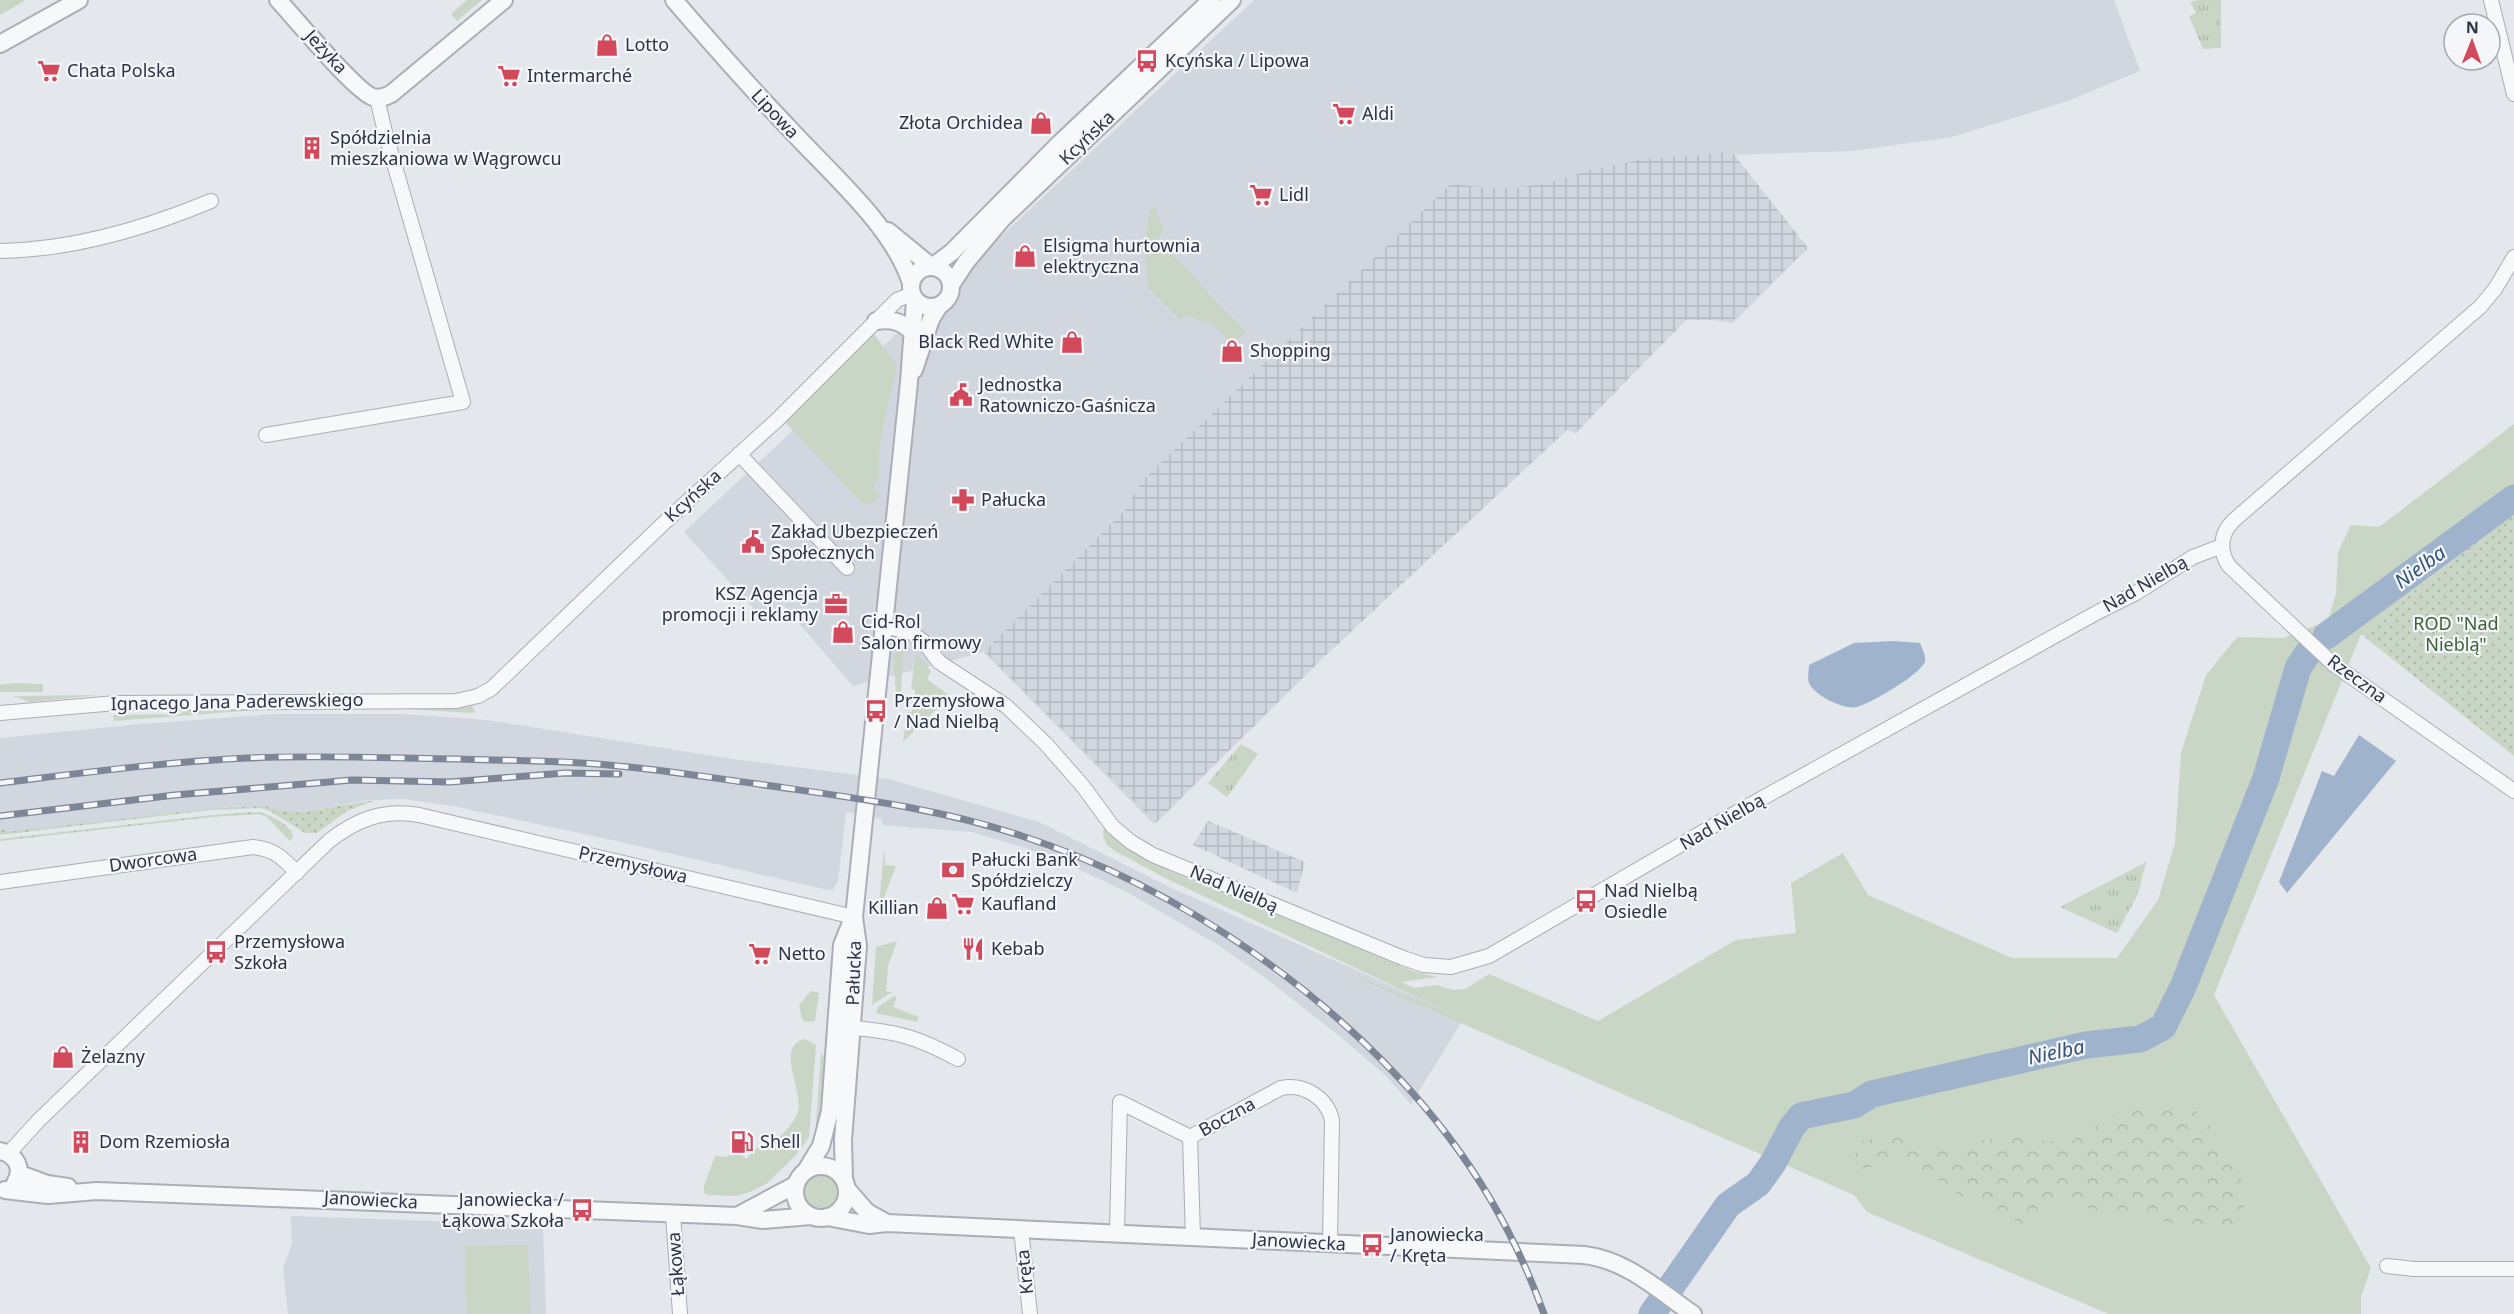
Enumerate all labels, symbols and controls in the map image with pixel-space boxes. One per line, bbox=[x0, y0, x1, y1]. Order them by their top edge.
north arrow bbox=[2442, 12, 2502, 72]
text: N bbox=[2466, 16, 2479, 38]
street label: Jeżyka bbox=[299, 23, 353, 79]
shop icon: Lotto bbox=[594, 32, 620, 58]
place label: Lotto bbox=[625, 32, 669, 56]
bus stop icon: Kcyńska / Lipowa bbox=[1134, 48, 1160, 74]
place label: Kcyńska / Lipowa bbox=[1165, 48, 1309, 72]
supermarket icon: Chata Polska bbox=[36, 58, 62, 84]
place label: Chata Polska bbox=[67, 58, 176, 82]
supermarket icon: Intermarché bbox=[496, 63, 522, 89]
place label: Intermarché bbox=[527, 63, 632, 87]
street label: Lipowa bbox=[747, 83, 805, 143]
supermarket icon: Aldi bbox=[1331, 101, 1357, 127]
place label: Aldi bbox=[1362, 101, 1394, 125]
street label: Kcyńska bbox=[1053, 105, 1119, 170]
place label: Złota Orchidea bbox=[899, 110, 1023, 134]
shop icon: Złota Orchidea bbox=[1028, 110, 1054, 136]
place label: Spółdzielnia mieszkaniowa w Wągrowcu bbox=[330, 125, 562, 170]
building icon: Spółdzielnia mieszkaniowa w Wągrowcu bbox=[299, 135, 325, 161]
supermarket icon: Lidl bbox=[1248, 182, 1274, 208]
place label: Lidl bbox=[1279, 182, 1309, 206]
place label: Elsigma hurtownia elektryczna bbox=[1043, 233, 1200, 278]
shop icon: Elsigma hurtownia elektryczna bbox=[1012, 243, 1038, 269]
place label: Black Red White bbox=[918, 329, 1054, 353]
shop icon: Black Red White bbox=[1059, 329, 1085, 355]
shop icon: Shopping bbox=[1219, 338, 1245, 364]
place label: Shopping bbox=[1250, 338, 1331, 362]
place label: Jednostka Ratowniczo-Gaśnicza bbox=[977, 372, 1156, 417]
public building icon: Jednostka Ratowniczo-Gaśnicza bbox=[948, 382, 974, 408]
street label: Kcyńska bbox=[659, 463, 726, 527]
pharmacy icon: Pałucka bbox=[950, 487, 976, 513]
place label: Pałucka bbox=[981, 487, 1046, 511]
place label: Zakład Ubezpieczeń Społecznych bbox=[771, 519, 938, 564]
public building icon: Zakład Ubezpieczeń Społecznych bbox=[740, 529, 766, 555]
water label: Nielba bbox=[2389, 539, 2451, 594]
street label: Nad Nielbą bbox=[2098, 549, 2191, 617]
place label: KSZ Agencja promocji i reklamy bbox=[662, 581, 819, 626]
office icon: KSZ Agencja promocji i reklamy bbox=[823, 591, 849, 617]
place label: Cid-Rol Salon firmowy bbox=[861, 609, 982, 654]
park label: ROD "Nad Nieblą" bbox=[2413, 611, 2499, 656]
shop icon: Cid-Rol Salon firmowy bbox=[830, 619, 856, 645]
street label: Rzeczna bbox=[2323, 648, 2392, 708]
street label: Ignacego Jana Paderewskiego bbox=[110, 687, 364, 715]
place label: Przemysłowa / Nad Nielbą bbox=[894, 688, 1005, 733]
bus stop icon: Przemysłowa / Nad Nielbą bbox=[863, 698, 889, 724]
street label: Nad Nielbą bbox=[1675, 787, 1768, 855]
street label: Przemysłowa bbox=[576, 840, 690, 888]
street label: Dworcowa bbox=[107, 841, 198, 877]
place label: Pałucki Bank Spółdzielczy bbox=[971, 847, 1078, 892]
bank icon: Pałucki Bank Spółdzielczy bbox=[940, 857, 966, 883]
street label: Nad Nielbą bbox=[1187, 859, 1282, 917]
place label: Nad Nielbą Osiedle bbox=[1604, 878, 1698, 923]
bus stop icon: Nad Nielbą Osiedle bbox=[1573, 888, 1599, 914]
supermarket icon: Kaufland bbox=[950, 891, 976, 917]
place label: Kaufland bbox=[981, 891, 1057, 915]
place label: Killian bbox=[868, 895, 919, 919]
shop icon: Killian bbox=[924, 895, 950, 921]
place label: Przemysłowa Szkoła bbox=[234, 929, 345, 974]
restaurant icon: Kebab bbox=[960, 936, 986, 962]
place label: Kebab bbox=[991, 936, 1045, 960]
bus stop icon: Przemysłowa Szkoła bbox=[203, 939, 229, 965]
street label: Pałucka bbox=[840, 940, 866, 1006]
supermarket icon: Netto bbox=[747, 941, 773, 967]
place label: Netto bbox=[778, 941, 826, 965]
water label: Nielba bbox=[2025, 1032, 2087, 1071]
shop icon: Żelazny bbox=[50, 1044, 76, 1070]
place label: Żelazny bbox=[81, 1044, 146, 1068]
street label: Boczna bbox=[1194, 1091, 1259, 1141]
building icon: Dom Rzemiosła bbox=[68, 1129, 94, 1155]
place label: Dom Rzemiosła bbox=[99, 1129, 230, 1153]
fuel station icon: Shell bbox=[729, 1129, 755, 1155]
place label: Shell bbox=[760, 1129, 800, 1153]
street label: Janowiecka bbox=[322, 1184, 419, 1213]
place label: Janowiecka / Łąkowa Szkoła bbox=[442, 1187, 564, 1232]
bus stop icon: Janowiecka / Łąkowa Szkoła bbox=[569, 1197, 595, 1223]
place label: Janowiecka / Kręta bbox=[1388, 1222, 1484, 1267]
street label: Janowiecka bbox=[1250, 1226, 1347, 1255]
street label: Łąkowa bbox=[661, 1231, 689, 1297]
bus stop icon: Janowiecka / Kręta bbox=[1359, 1232, 1385, 1258]
street label: Kręta bbox=[1010, 1248, 1038, 1296]

